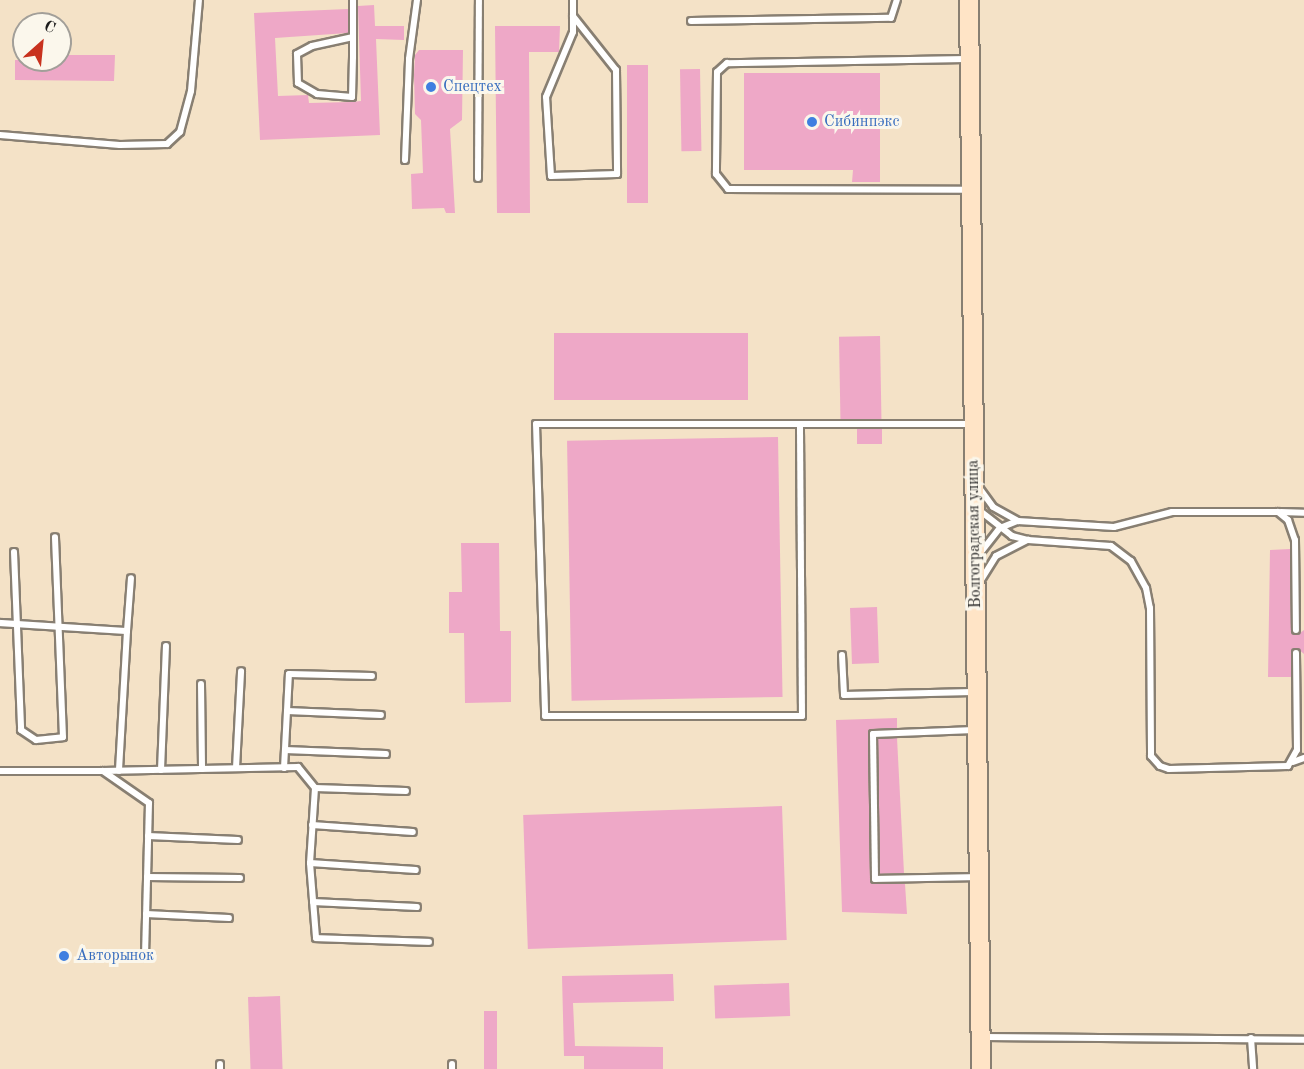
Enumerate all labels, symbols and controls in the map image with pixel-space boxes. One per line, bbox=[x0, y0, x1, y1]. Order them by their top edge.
north arrow bbox=[12, 12, 72, 72]
text: С bbox=[41, 18, 58, 37]
place label: Спецтех bbox=[443, 77, 502, 97]
marker: Спецтех bbox=[424, 80, 438, 94]
place label: Сибинпэкс bbox=[824, 112, 900, 132]
marker: Сибинпэкс bbox=[805, 115, 819, 129]
street label: Волгоградская улица bbox=[964, 459, 986, 609]
place label: Авторынок bbox=[76, 946, 154, 966]
marker: Авторынок bbox=[57, 949, 71, 963]

